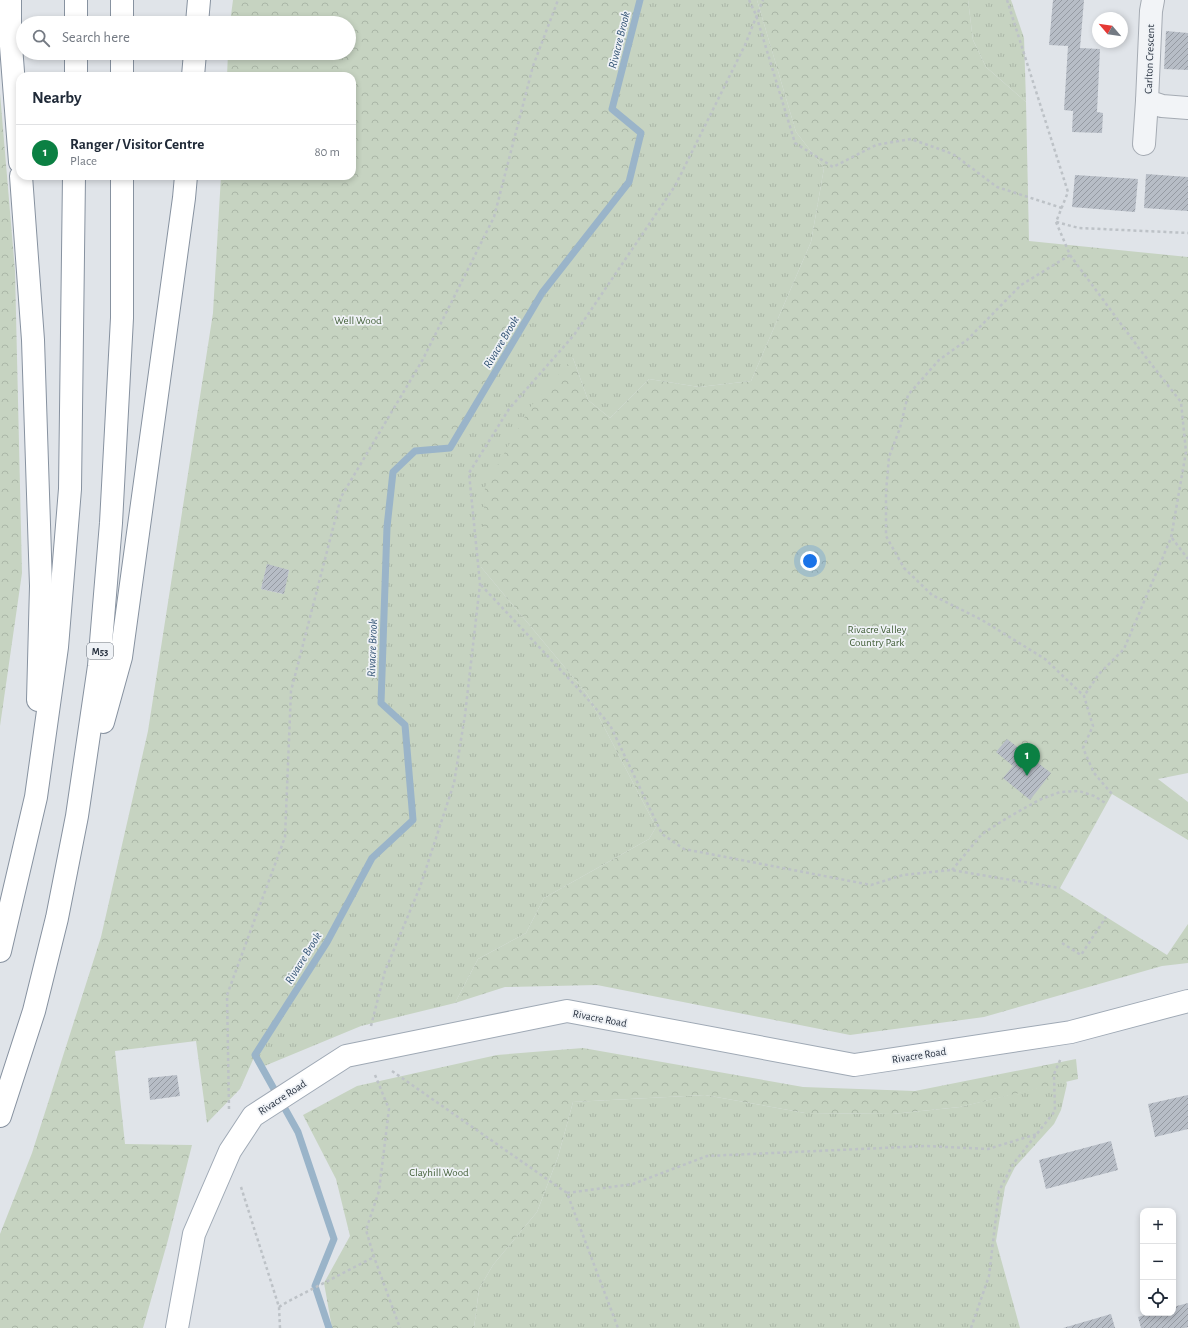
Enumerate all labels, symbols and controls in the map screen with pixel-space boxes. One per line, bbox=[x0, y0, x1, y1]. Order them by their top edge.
water label: Rivacre Brook bbox=[606, 10, 632, 70]
north arrow bbox=[1092, 12, 1128, 48]
search box bbox=[16, 16, 356, 60]
street label: Carlton Crescent bbox=[1143, 23, 1156, 94]
icon: search bbox=[30, 27, 52, 49]
text: Search here bbox=[62, 30, 130, 45]
text: Nearby bbox=[32, 89, 82, 106]
text: Ranger / Visitor Centre bbox=[70, 137, 204, 152]
text: 1 bbox=[43, 146, 47, 159]
text: 80 m bbox=[314, 146, 340, 159]
text: Place bbox=[70, 155, 97, 168]
water label: Rivacre Brook bbox=[481, 313, 521, 370]
park label: Well Wood bbox=[334, 315, 382, 326]
your location bbox=[800, 551, 820, 571]
water label: Rivacre Brook bbox=[365, 618, 379, 677]
park label: Rivacre Valley Country Park bbox=[848, 624, 907, 648]
road number: M53 bbox=[87, 643, 113, 659]
pin: 1 bbox=[1014, 743, 1040, 776]
water label: Rivacre Brook bbox=[282, 930, 324, 986]
street label: Rivacre Road bbox=[572, 1008, 628, 1029]
street label: Rivacre Road bbox=[891, 1046, 947, 1065]
street label: Rivacre Road bbox=[256, 1078, 308, 1117]
park label: Clayhill Wood bbox=[409, 1167, 469, 1178]
map controls bbox=[1140, 1208, 1176, 1316]
button: + bbox=[1140, 1208, 1176, 1244]
button: − bbox=[1140, 1244, 1176, 1280]
button: locate bbox=[1140, 1280, 1176, 1316]

